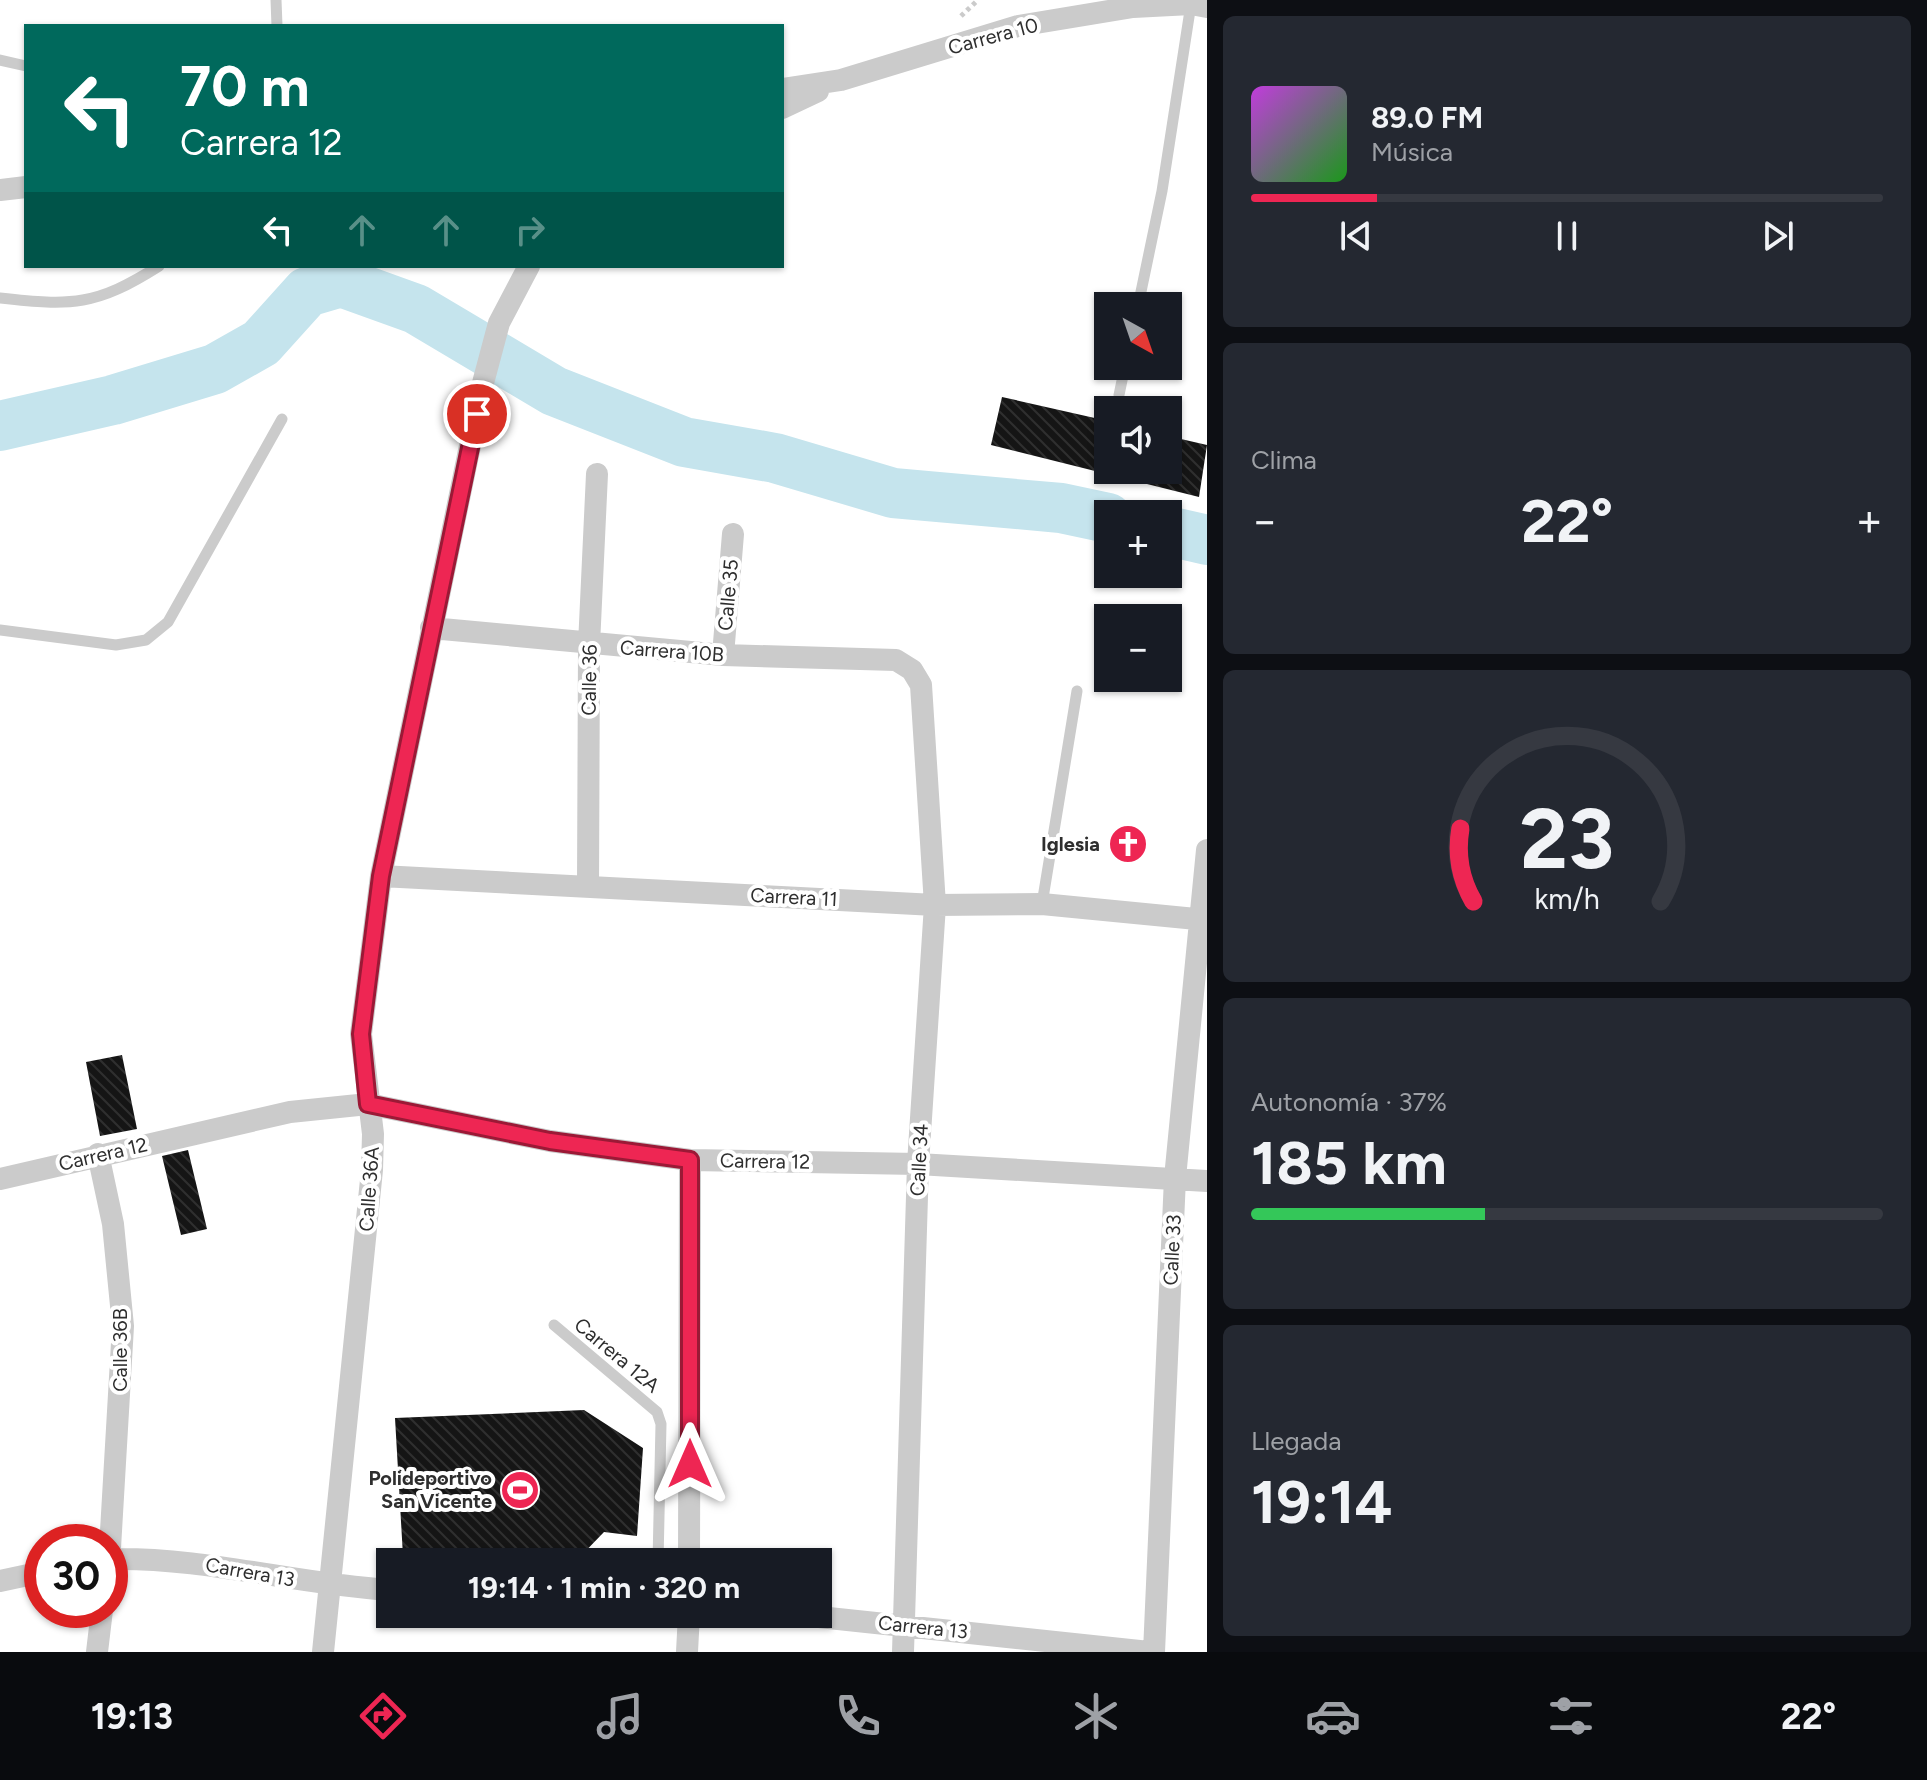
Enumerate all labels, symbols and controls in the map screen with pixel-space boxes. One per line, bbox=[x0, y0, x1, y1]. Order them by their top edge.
street label: Carrera 10 bbox=[945, 12, 1041, 60]
text: 70 m bbox=[180, 53, 310, 120]
icon: left bbox=[48, 56, 152, 160]
text: 89.0 FM bbox=[1371, 99, 1483, 136]
text: Carrera 12 bbox=[180, 121, 343, 164]
text: Música bbox=[1371, 136, 1453, 168]
icon: left bbox=[256, 208, 300, 252]
icon: ahead bbox=[340, 208, 384, 252]
icon: ahead bbox=[424, 208, 468, 252]
icon: right bbox=[508, 208, 552, 252]
icon: previous bbox=[1334, 214, 1378, 258]
icon: pause bbox=[1545, 214, 1589, 258]
icon: next bbox=[1756, 214, 1800, 258]
north arrow bbox=[1094, 292, 1182, 380]
map controls bbox=[1094, 292, 1182, 692]
pin bbox=[443, 380, 511, 448]
icon: arrive bbox=[455, 392, 499, 436]
button: sound bbox=[1094, 396, 1182, 484]
text: Clima bbox=[1251, 444, 1317, 476]
text: 22° bbox=[1521, 485, 1613, 557]
text: − bbox=[1251, 494, 1278, 547]
text: + bbox=[1856, 494, 1883, 547]
button: + bbox=[1094, 500, 1182, 588]
street label: Calle 35 bbox=[713, 558, 743, 632]
button: − bbox=[1094, 604, 1182, 692]
street label: Carrera 10B bbox=[619, 635, 725, 667]
street label: Calle 36 bbox=[576, 644, 602, 716]
text: 23 bbox=[1520, 789, 1614, 889]
church icon: Iglesia bbox=[1107, 823, 1149, 865]
place label: Iglesia bbox=[1041, 832, 1100, 856]
text: km/h bbox=[1534, 882, 1600, 916]
street label: Carrera 11 bbox=[750, 883, 838, 911]
text: Autonomía · 37% bbox=[1251, 1086, 1447, 1118]
street label: Calle 34 bbox=[905, 1123, 933, 1197]
text: 185 km bbox=[1251, 1127, 1447, 1199]
street label: Carrera 12 bbox=[56, 1132, 150, 1176]
street label: Calle 36A bbox=[354, 1145, 384, 1232]
street label: Carrera 12 bbox=[720, 1148, 810, 1174]
street label: Calle 33 bbox=[1158, 1214, 1186, 1286]
street label: Calle 36B bbox=[108, 1308, 132, 1392]
street label: Carrera 12A bbox=[569, 1312, 665, 1398]
position arrow bbox=[648, 1422, 732, 1506]
text: Llegada bbox=[1251, 1425, 1341, 1457]
place label: Polideportivo San Vicente bbox=[368, 1466, 492, 1513]
text: 19:14 bbox=[1251, 1466, 1392, 1538]
sports icon: Polideportivo San Vicente bbox=[499, 1469, 541, 1511]
speed limit sign: 30 bbox=[24, 1524, 128, 1628]
street label: Carrera 13 bbox=[204, 1552, 296, 1592]
text: 19:14 · 1 min · 320 m bbox=[468, 1569, 740, 1606]
street label: Carrera 13 bbox=[877, 1610, 969, 1644]
icon: directions bbox=[355, 1688, 411, 1744]
icon: music bbox=[592, 1688, 648, 1744]
icon: phone bbox=[830, 1688, 886, 1744]
icon: climate bbox=[1068, 1688, 1124, 1744]
icon: car bbox=[1305, 1688, 1361, 1744]
icon: filters bbox=[1543, 1688, 1599, 1744]
text: 19:13 bbox=[91, 1695, 173, 1738]
text: 22° bbox=[1781, 1695, 1836, 1738]

